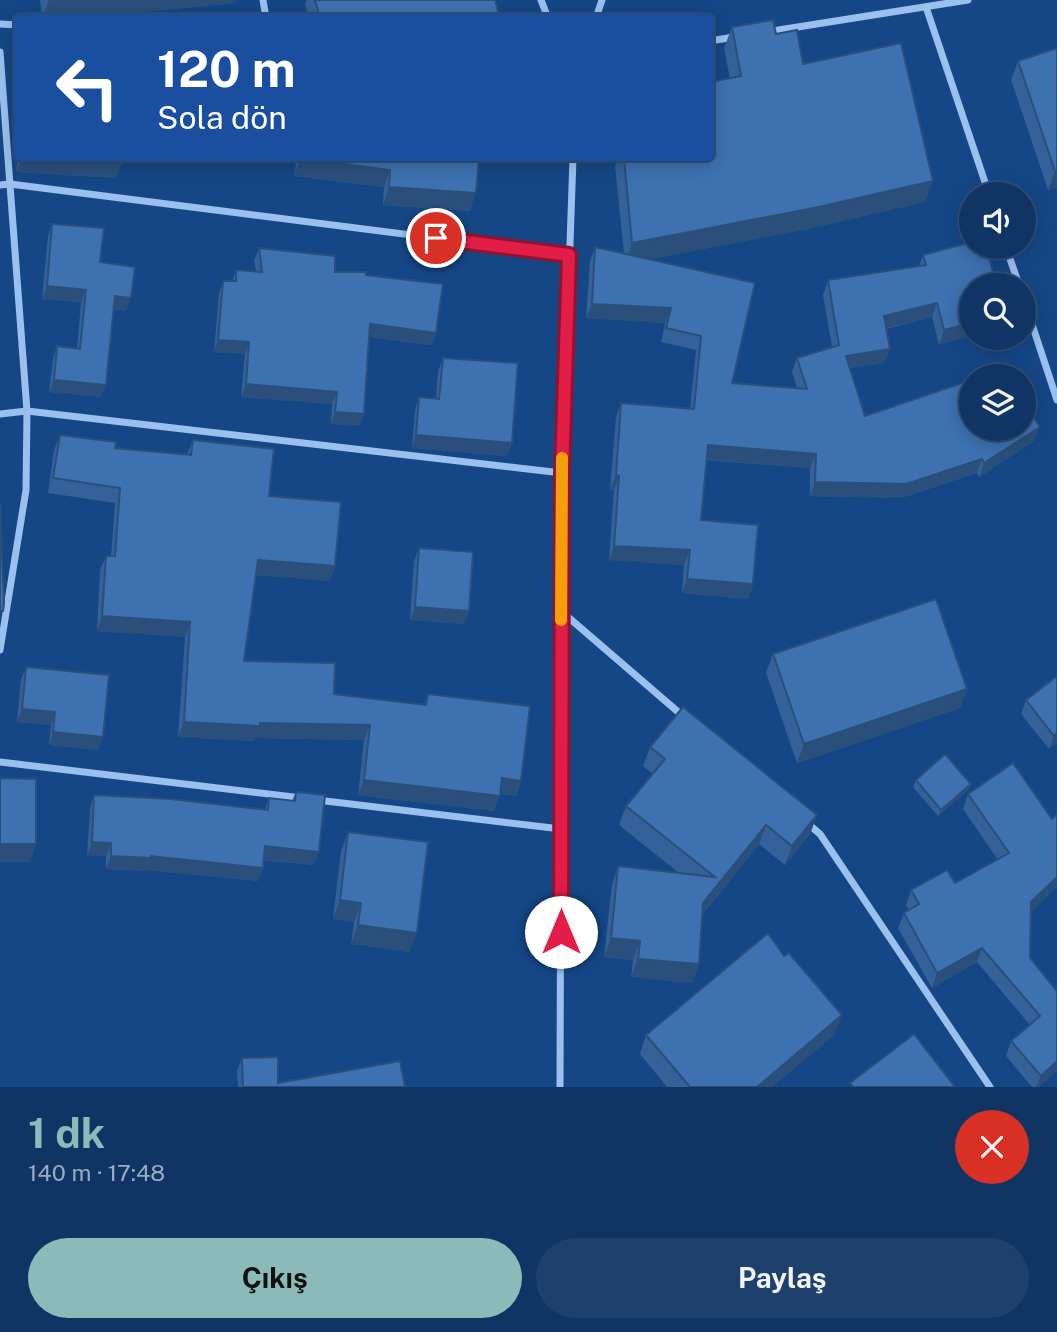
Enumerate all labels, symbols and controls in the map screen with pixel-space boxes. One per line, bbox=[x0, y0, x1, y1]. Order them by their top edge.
text: 120 m bbox=[157, 40, 296, 98]
icon: left bbox=[42, 42, 133, 133]
text: Sola dön bbox=[157, 99, 287, 136]
map controls bbox=[959, 182, 1036, 441]
button: sound bbox=[959, 182, 1036, 259]
pin bbox=[406, 208, 466, 268]
icon: arrive bbox=[417, 219, 455, 257]
button: search bbox=[959, 273, 1036, 350]
button: layers bbox=[959, 364, 1036, 441]
position arrow bbox=[524, 895, 598, 969]
text: 1 dk bbox=[28, 1108, 105, 1157]
button: close bbox=[955, 1110, 1029, 1184]
text: 140 m · 17:48 bbox=[28, 1159, 165, 1186]
button: Çıkış bbox=[28, 1238, 522, 1318]
button: Paylaş bbox=[536, 1238, 1029, 1318]

